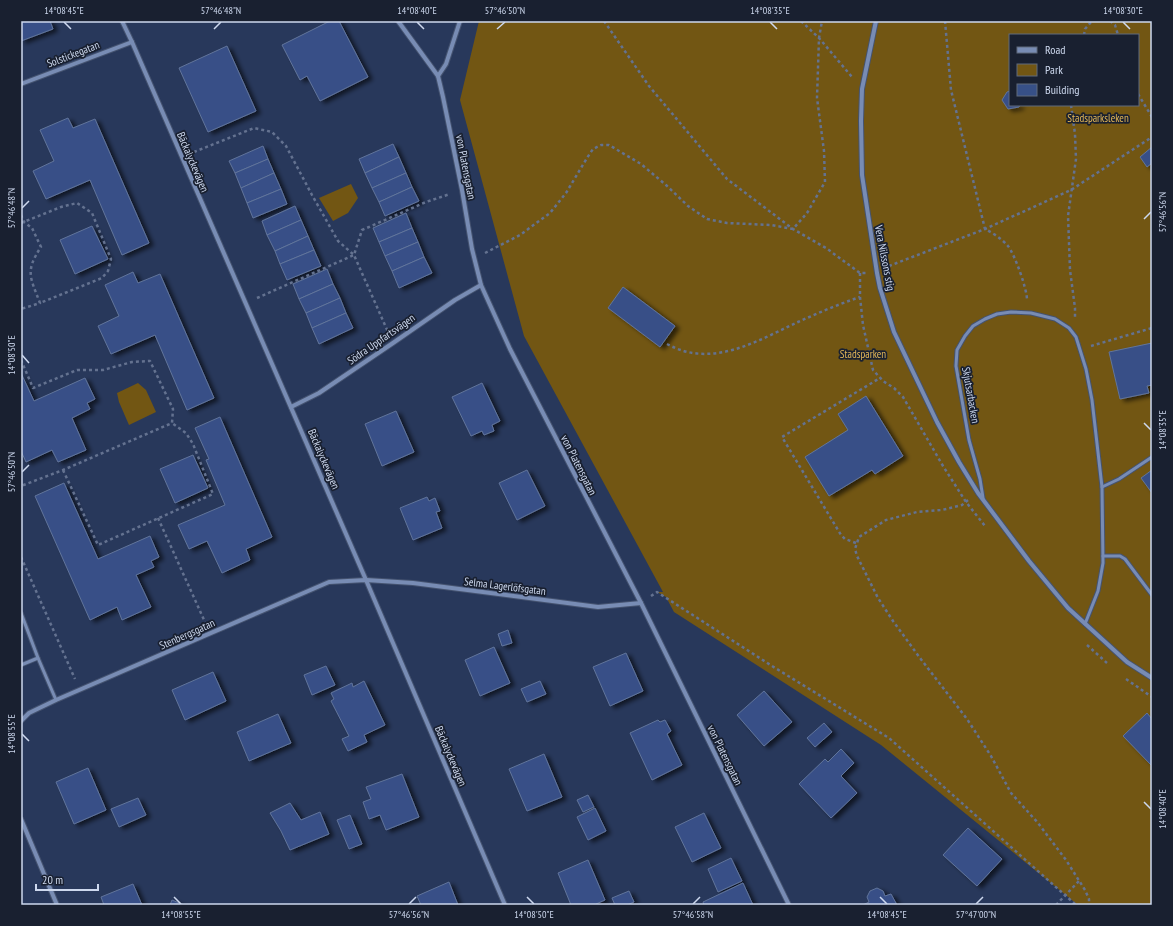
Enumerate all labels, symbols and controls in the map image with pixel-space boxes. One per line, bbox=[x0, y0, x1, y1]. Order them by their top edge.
text: 14°08'45"E bbox=[44, 4, 84, 17]
text: 57°46'48"N bbox=[201, 4, 241, 17]
text: 14°08'40"E bbox=[397, 4, 437, 17]
text: 57°46'50"N bbox=[485, 4, 525, 17]
text: 14°08'35"E bbox=[750, 4, 790, 17]
text: 14°08'30"E bbox=[1103, 4, 1143, 17]
legend bbox=[1009, 34, 1139, 106]
street label: Solstickegatan bbox=[45, 38, 101, 70]
text: Road bbox=[1045, 42, 1065, 57]
text: Park bbox=[1045, 62, 1063, 77]
text: Building bbox=[1045, 82, 1080, 97]
park label: Stadsparksleken bbox=[1067, 111, 1129, 125]
street label: Bäckalyckevägen bbox=[174, 130, 212, 194]
street label: von Platensgatan bbox=[453, 133, 479, 201]
text: 57°46'48"N bbox=[5, 188, 18, 228]
text: 57°46'56"N bbox=[1156, 192, 1169, 232]
street label: Vera Nilssons stig bbox=[872, 223, 898, 292]
street label: Södra Uppfartsvägen bbox=[345, 310, 418, 367]
text: 14°08'50"E bbox=[5, 335, 18, 375]
park label: Stadsparken bbox=[840, 347, 886, 361]
street label: Skjutsarbacken bbox=[959, 366, 983, 424]
text: 14°08'35"E bbox=[1156, 410, 1169, 450]
street label: Bäckalyckevägen bbox=[305, 427, 343, 491]
street label: von Platensgatan bbox=[558, 433, 600, 498]
text: 57°46'50"N bbox=[5, 452, 18, 492]
street label: Selma Lagerlöfsgatan bbox=[463, 574, 547, 598]
street label: Stenbergsgatan bbox=[157, 615, 217, 652]
text: 14°08'55"E bbox=[5, 714, 18, 754]
street label: von Platensgatan bbox=[704, 722, 746, 788]
street label: Bäckalyckevägen bbox=[432, 724, 470, 788]
text: 14°08'40"E bbox=[1156, 789, 1169, 829]
scale bar bbox=[36, 866, 98, 892]
text: 20 m bbox=[42, 872, 63, 887]
text: 14°08'55"E bbox=[161, 908, 201, 921]
text: 57°46'56"N bbox=[389, 908, 429, 921]
text: 14°08'50"E bbox=[514, 908, 554, 921]
text: 57°46'58"N bbox=[673, 908, 713, 921]
text: 14°08'45"E bbox=[867, 908, 907, 921]
text: 57°47'00"N bbox=[956, 908, 996, 921]

